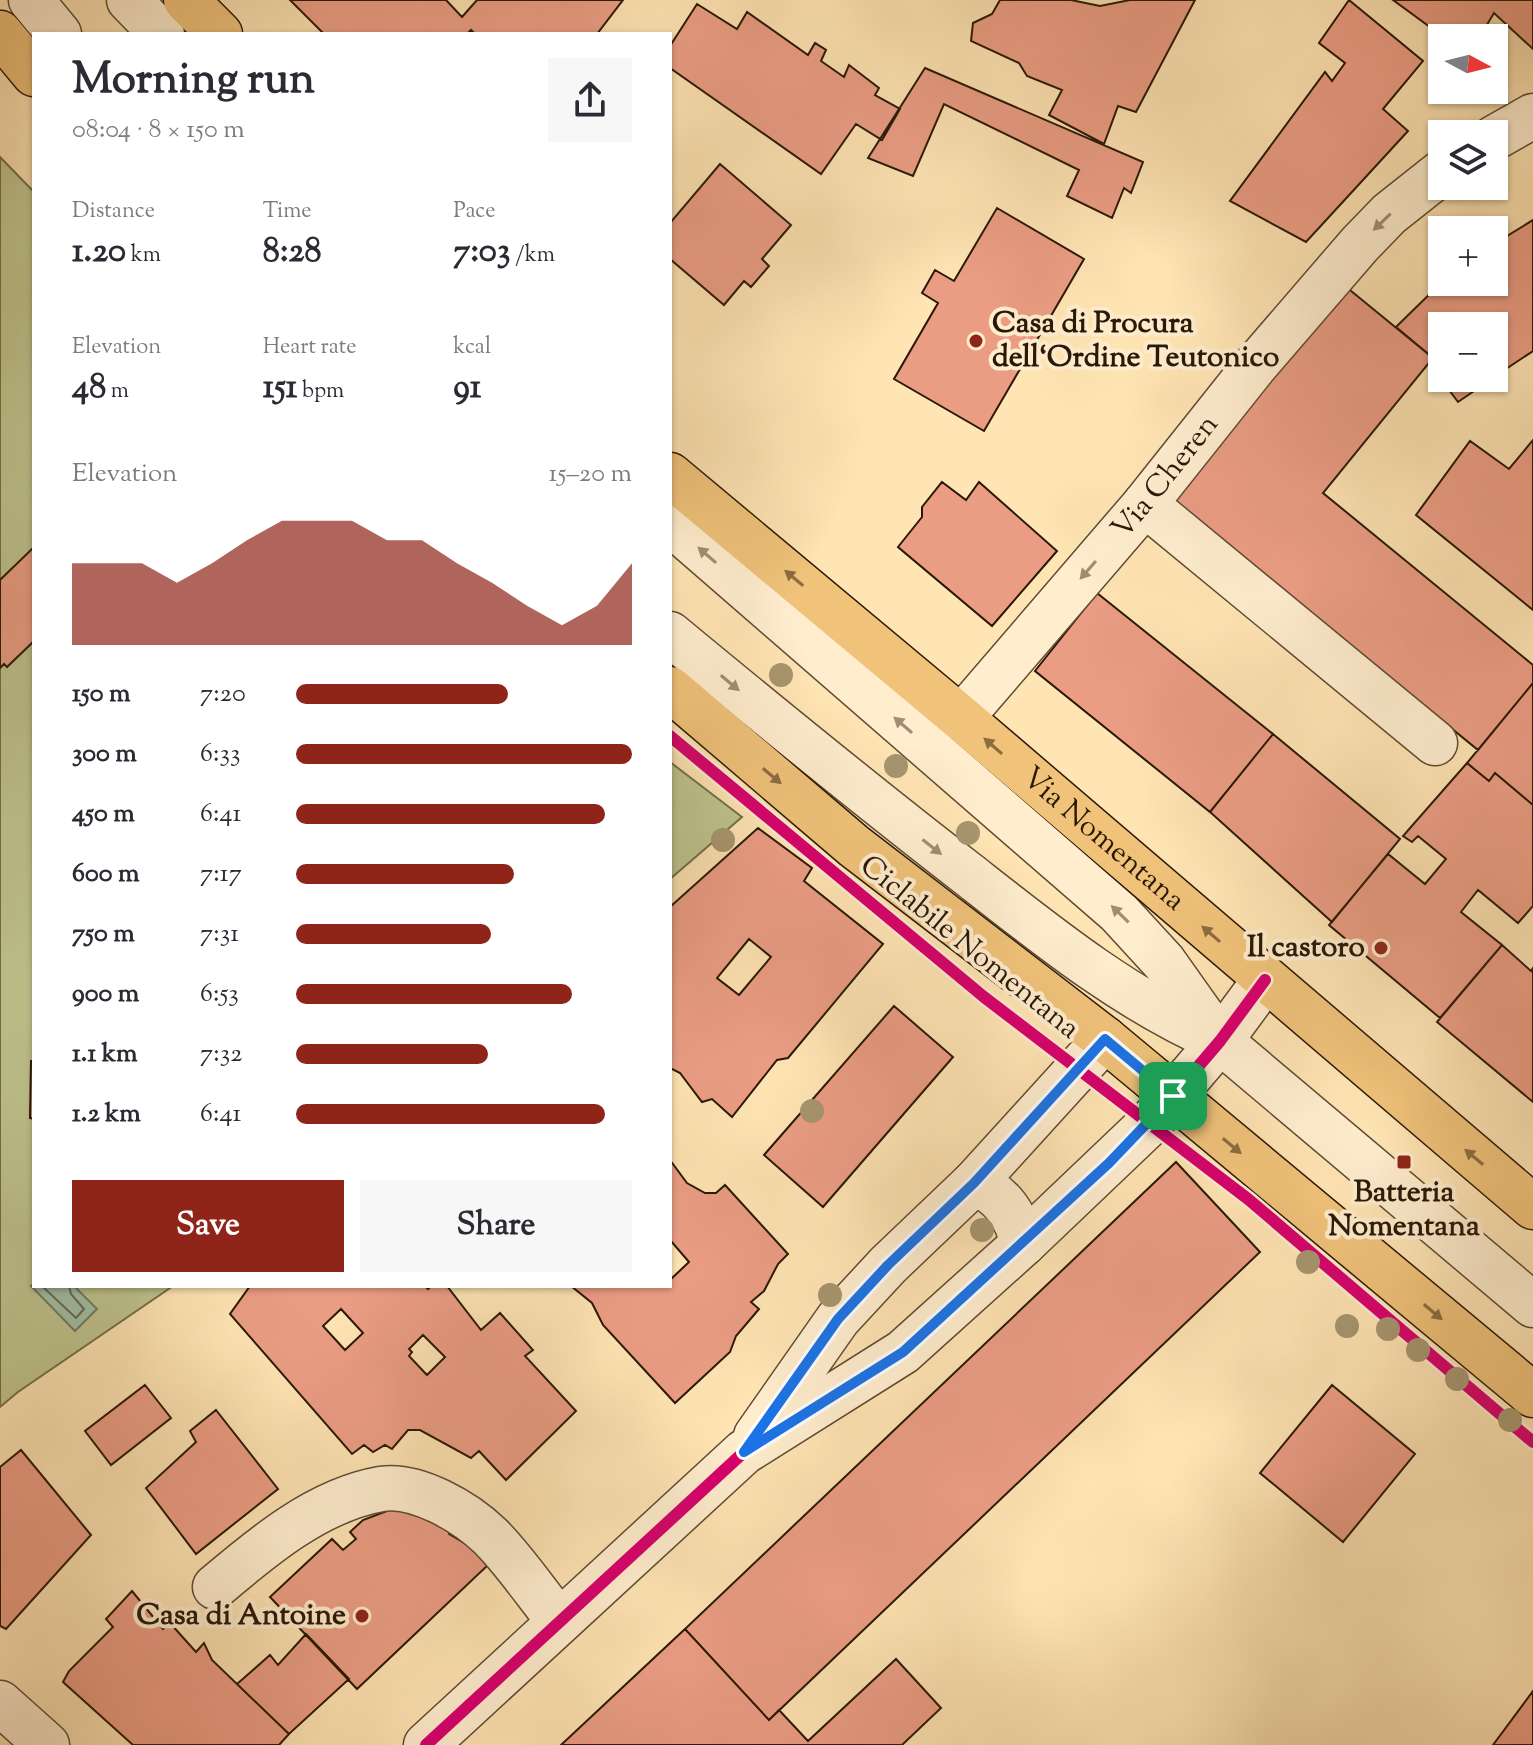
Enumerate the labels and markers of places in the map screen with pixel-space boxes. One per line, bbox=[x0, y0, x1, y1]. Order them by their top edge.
place label: Casa di Procura dell‘Ordine Teutonico bbox=[992, 303, 1279, 380]
marker: Casa di Procura dell‘Ordine Teutonico bbox=[967, 332, 985, 350]
place label: Il castoro bbox=[1247, 927, 1365, 970]
marker: Il castoro bbox=[1372, 939, 1390, 957]
pin bbox=[1139, 1062, 1207, 1130]
marker: Batteria Nomentana bbox=[1395, 1153, 1413, 1171]
place label: Batteria Nomentana bbox=[1328, 1172, 1480, 1249]
place label: Casa di Antoine bbox=[136, 1595, 346, 1638]
marker: Casa di Antoine bbox=[353, 1607, 371, 1625]

